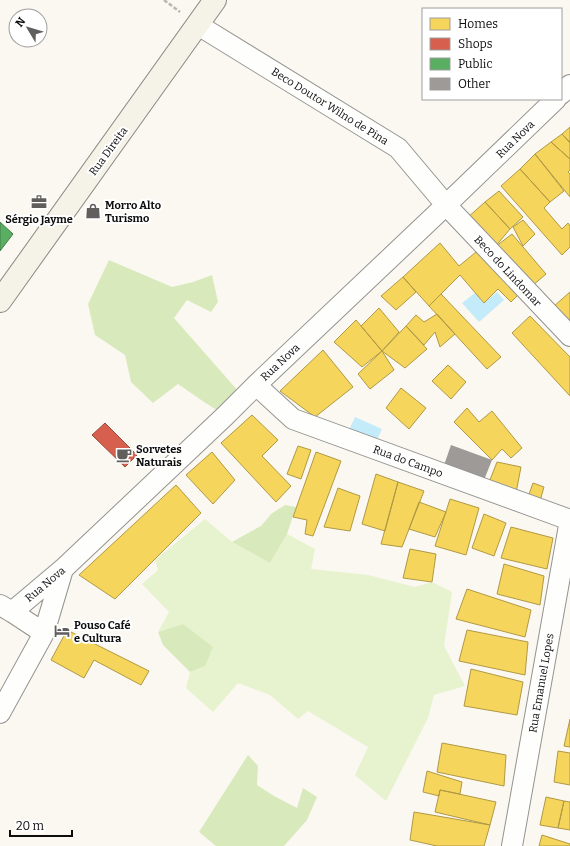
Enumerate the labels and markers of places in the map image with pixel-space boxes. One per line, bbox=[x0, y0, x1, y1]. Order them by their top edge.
office icon: Sérgio Jayme bbox=[30, 193, 48, 211]
place label: Morro Alto Turismo bbox=[105, 199, 161, 225]
shop icon: Morro Alto Turismo bbox=[84, 202, 102, 220]
place label: Sérgio Jayme bbox=[5, 213, 73, 226]
place label: Sorvetes Naturais bbox=[136, 443, 182, 469]
cafe icon: Sorvetes Naturais bbox=[115, 446, 133, 464]
place label: Pouso Café e Cultura bbox=[74, 619, 131, 645]
hotel icon: Pouso Café e Cultura bbox=[53, 622, 71, 640]

